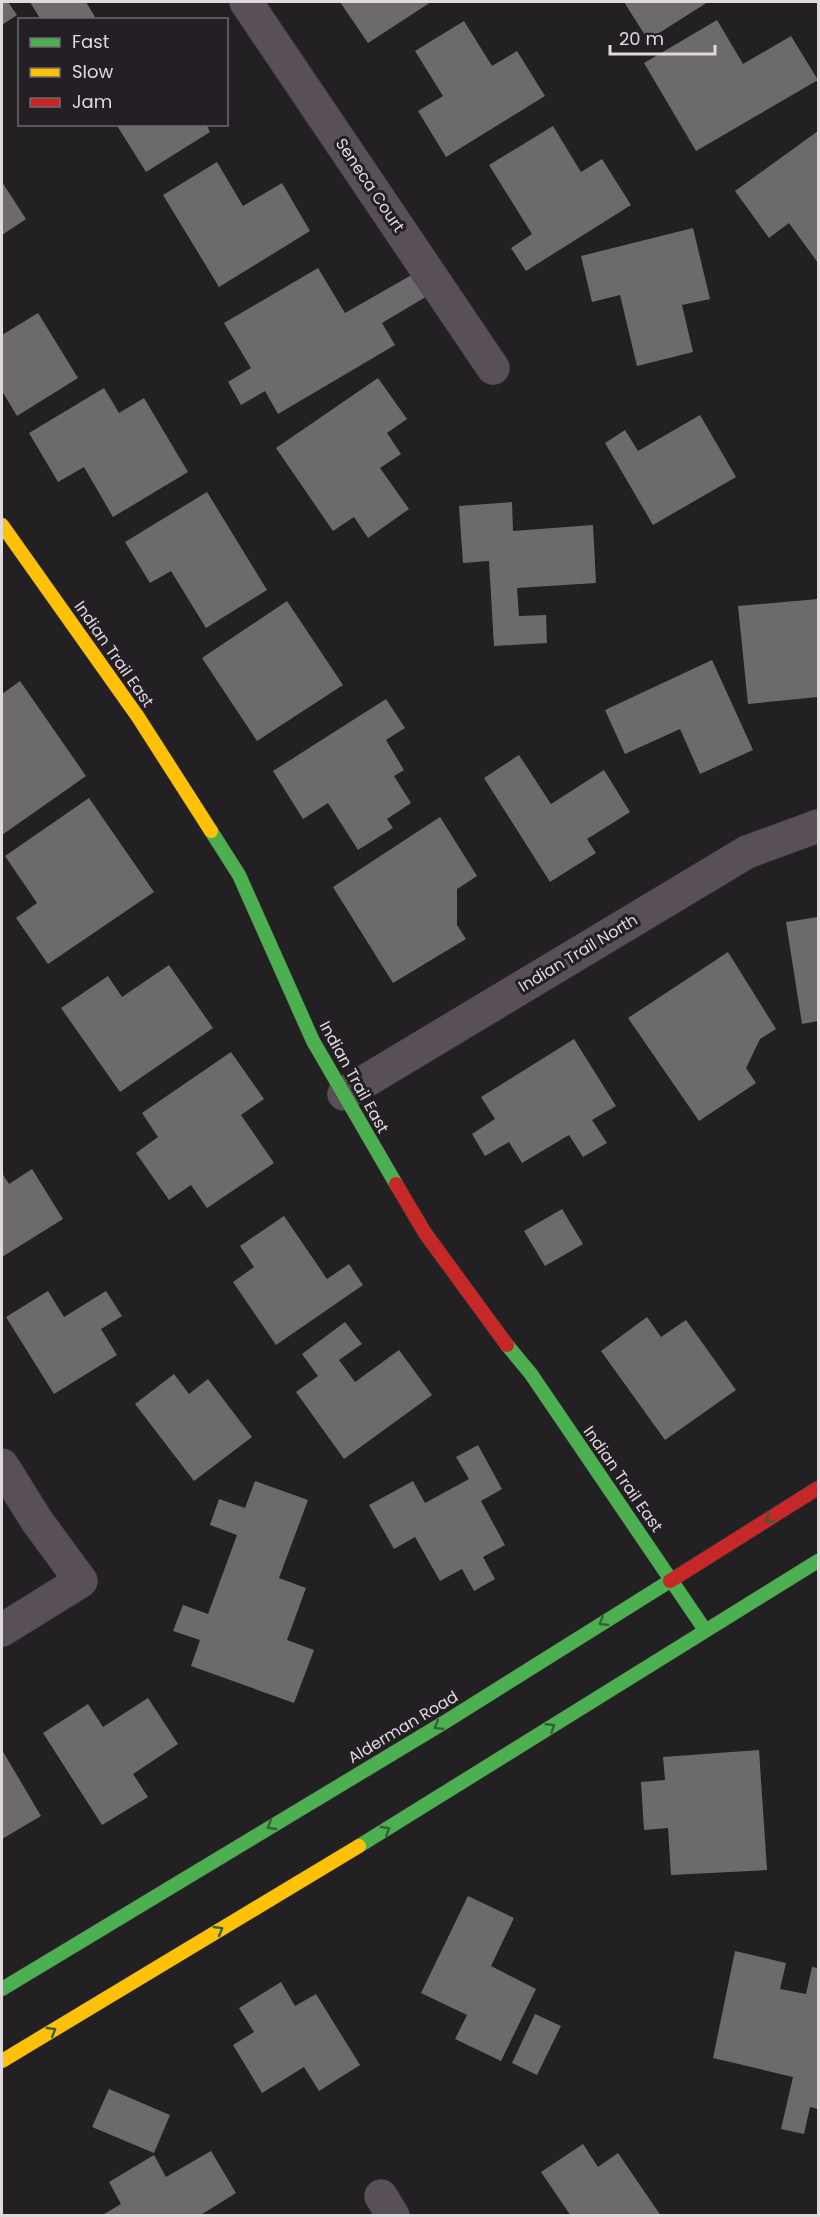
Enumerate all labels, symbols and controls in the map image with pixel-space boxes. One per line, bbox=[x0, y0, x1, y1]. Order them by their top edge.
legend bbox=[18, 18, 228, 126]
scale bar bbox=[610, 18, 715, 56]
text: 20 m bbox=[619, 26, 664, 51]
text: Fast bbox=[72, 29, 109, 54]
text: Slow bbox=[72, 59, 114, 84]
text: Jam bbox=[72, 89, 112, 114]
street label: Seneca Court bbox=[330, 133, 410, 237]
street label: Indian Trail East bbox=[69, 596, 159, 712]
street label: Indian Trail North bbox=[514, 908, 642, 998]
street label: Indian Trail East bbox=[314, 1017, 394, 1137]
street label: Indian Trail East bbox=[578, 1421, 668, 1537]
one-way arrow bbox=[765, 1511, 775, 1523]
one-way arrow bbox=[599, 1614, 609, 1626]
street label: Alderman Road bbox=[344, 1685, 462, 1769]
one-way arrow bbox=[434, 1718, 444, 1730]
one-way arrow bbox=[545, 1723, 556, 1734]
one-way arrow bbox=[267, 1819, 277, 1831]
one-way arrow bbox=[380, 1825, 390, 1837]
one-way arrow bbox=[213, 1926, 223, 1938]
one-way arrow bbox=[46, 2026, 56, 2038]

